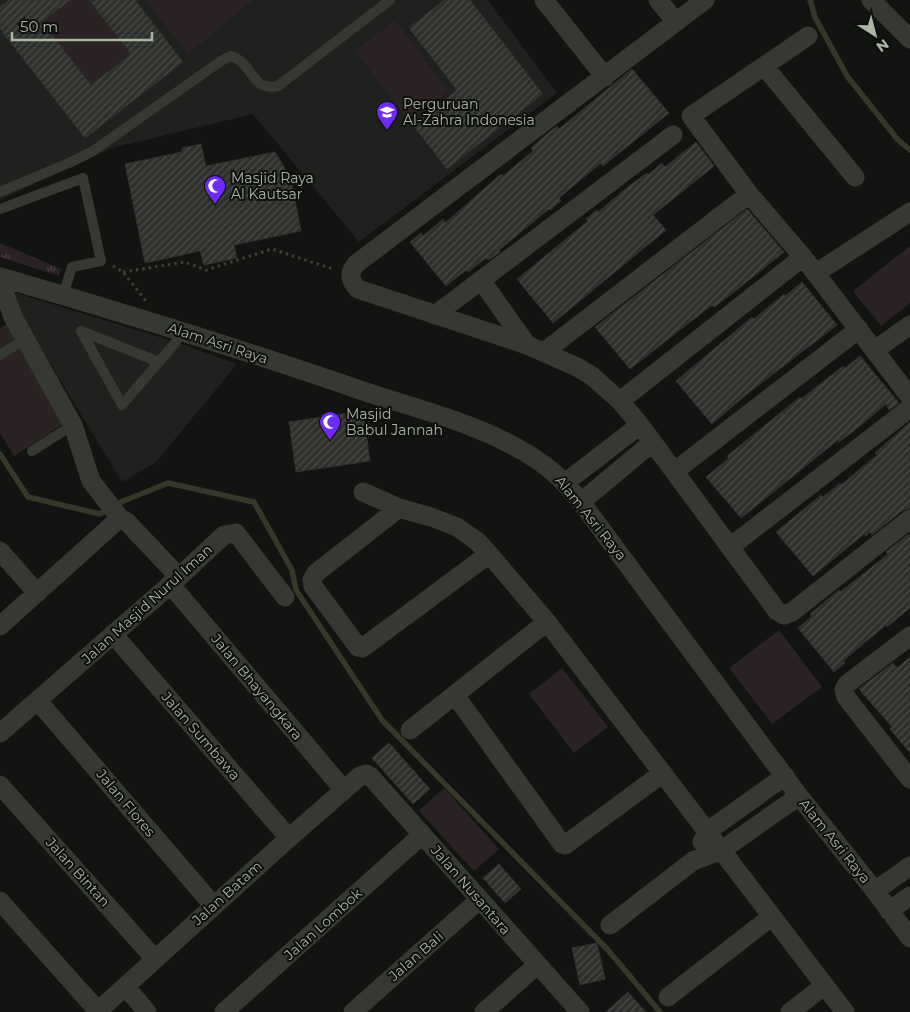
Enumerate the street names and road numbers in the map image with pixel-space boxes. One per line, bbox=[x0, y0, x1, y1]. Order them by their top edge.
street label: Alam Asri Raya bbox=[166, 318, 270, 368]
street label: Alam Asri Raya bbox=[551, 472, 631, 564]
street label: Jalan Masjid Nurul Iman bbox=[77, 541, 216, 668]
street label: Jalan Bhayangkara bbox=[207, 630, 307, 744]
street label: Jalan Sumbawa bbox=[157, 687, 244, 784]
street label: Jalan Flores bbox=[92, 765, 160, 841]
street label: Alam Asri Raya bbox=[795, 795, 875, 887]
street label: Jalan Bintan bbox=[41, 833, 114, 910]
street label: Jalan Nusantara bbox=[427, 841, 515, 938]
street label: Jalan Batam bbox=[188, 857, 266, 930]
street label: Jalan Lombok bbox=[280, 884, 366, 964]
street label: Jalan Bali bbox=[384, 927, 447, 985]

